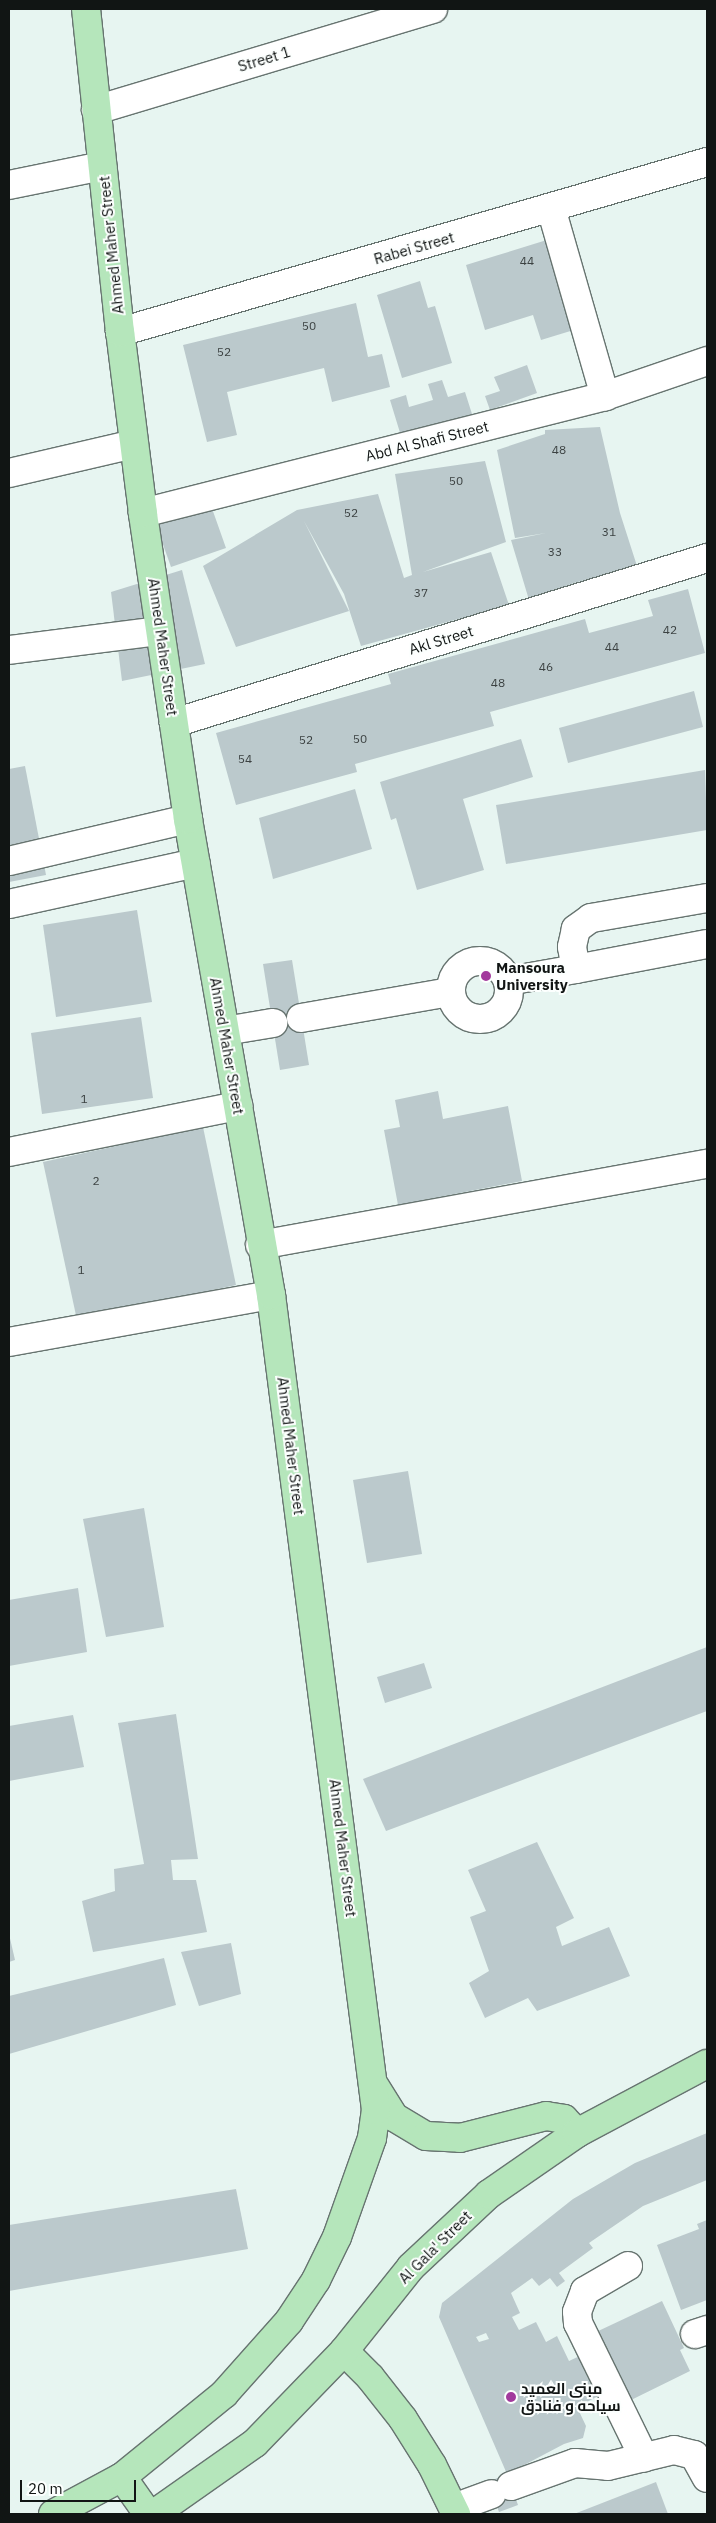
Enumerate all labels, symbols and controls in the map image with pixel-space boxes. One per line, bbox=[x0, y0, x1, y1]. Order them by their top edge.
street label: Street 1 bbox=[236, 43, 292, 75]
street label: Ahmed Maher Street bbox=[95, 175, 127, 315]
street label: Rabei Street bbox=[372, 228, 456, 268]
house number: 44 bbox=[520, 254, 534, 268]
house number: 50 bbox=[302, 319, 316, 333]
house number: 52 bbox=[217, 345, 231, 359]
street label: Abd Al Shafi Street bbox=[364, 417, 490, 465]
house number: 48 bbox=[552, 443, 566, 457]
house number: 50 bbox=[449, 474, 463, 488]
house number: 52 bbox=[344, 506, 358, 520]
house number: 31 bbox=[602, 525, 616, 539]
house number: 33 bbox=[548, 545, 562, 559]
street label: Ahmed Maher Street bbox=[144, 577, 182, 717]
house number: 37 bbox=[414, 586, 428, 600]
street label: Akl Street bbox=[407, 622, 475, 658]
house number: 42 bbox=[663, 623, 677, 637]
house number: 44 bbox=[605, 640, 619, 654]
house number: 46 bbox=[539, 660, 553, 674]
house number: 48 bbox=[491, 676, 505, 690]
house number: 50 bbox=[353, 732, 367, 746]
house number: 52 bbox=[299, 733, 313, 747]
house number: 54 bbox=[238, 752, 252, 766]
place label: Mansoura University bbox=[496, 958, 568, 993]
marker: Mansoura University bbox=[480, 970, 492, 982]
street label: Ahmed Maher Street bbox=[206, 976, 248, 1116]
house number: 1 bbox=[80, 1092, 88, 1106]
house number: 2 bbox=[92, 1174, 100, 1188]
house number: 1 bbox=[77, 1263, 85, 1277]
street label: Ahmed Maher Street bbox=[274, 1376, 308, 1516]
street label: Ahmed Maher Street bbox=[326, 1778, 360, 1918]
street label: Al Gala' Street bbox=[395, 2207, 475, 2287]
place label: مبنى العميد سياحه و فنادق bbox=[521, 2379, 621, 2414]
marker: مبنى العميد سياحه و فنادق bbox=[505, 2391, 517, 2403]
scale bar bbox=[22, 2470, 139, 2502]
text: 20 m bbox=[28, 2479, 63, 2498]

